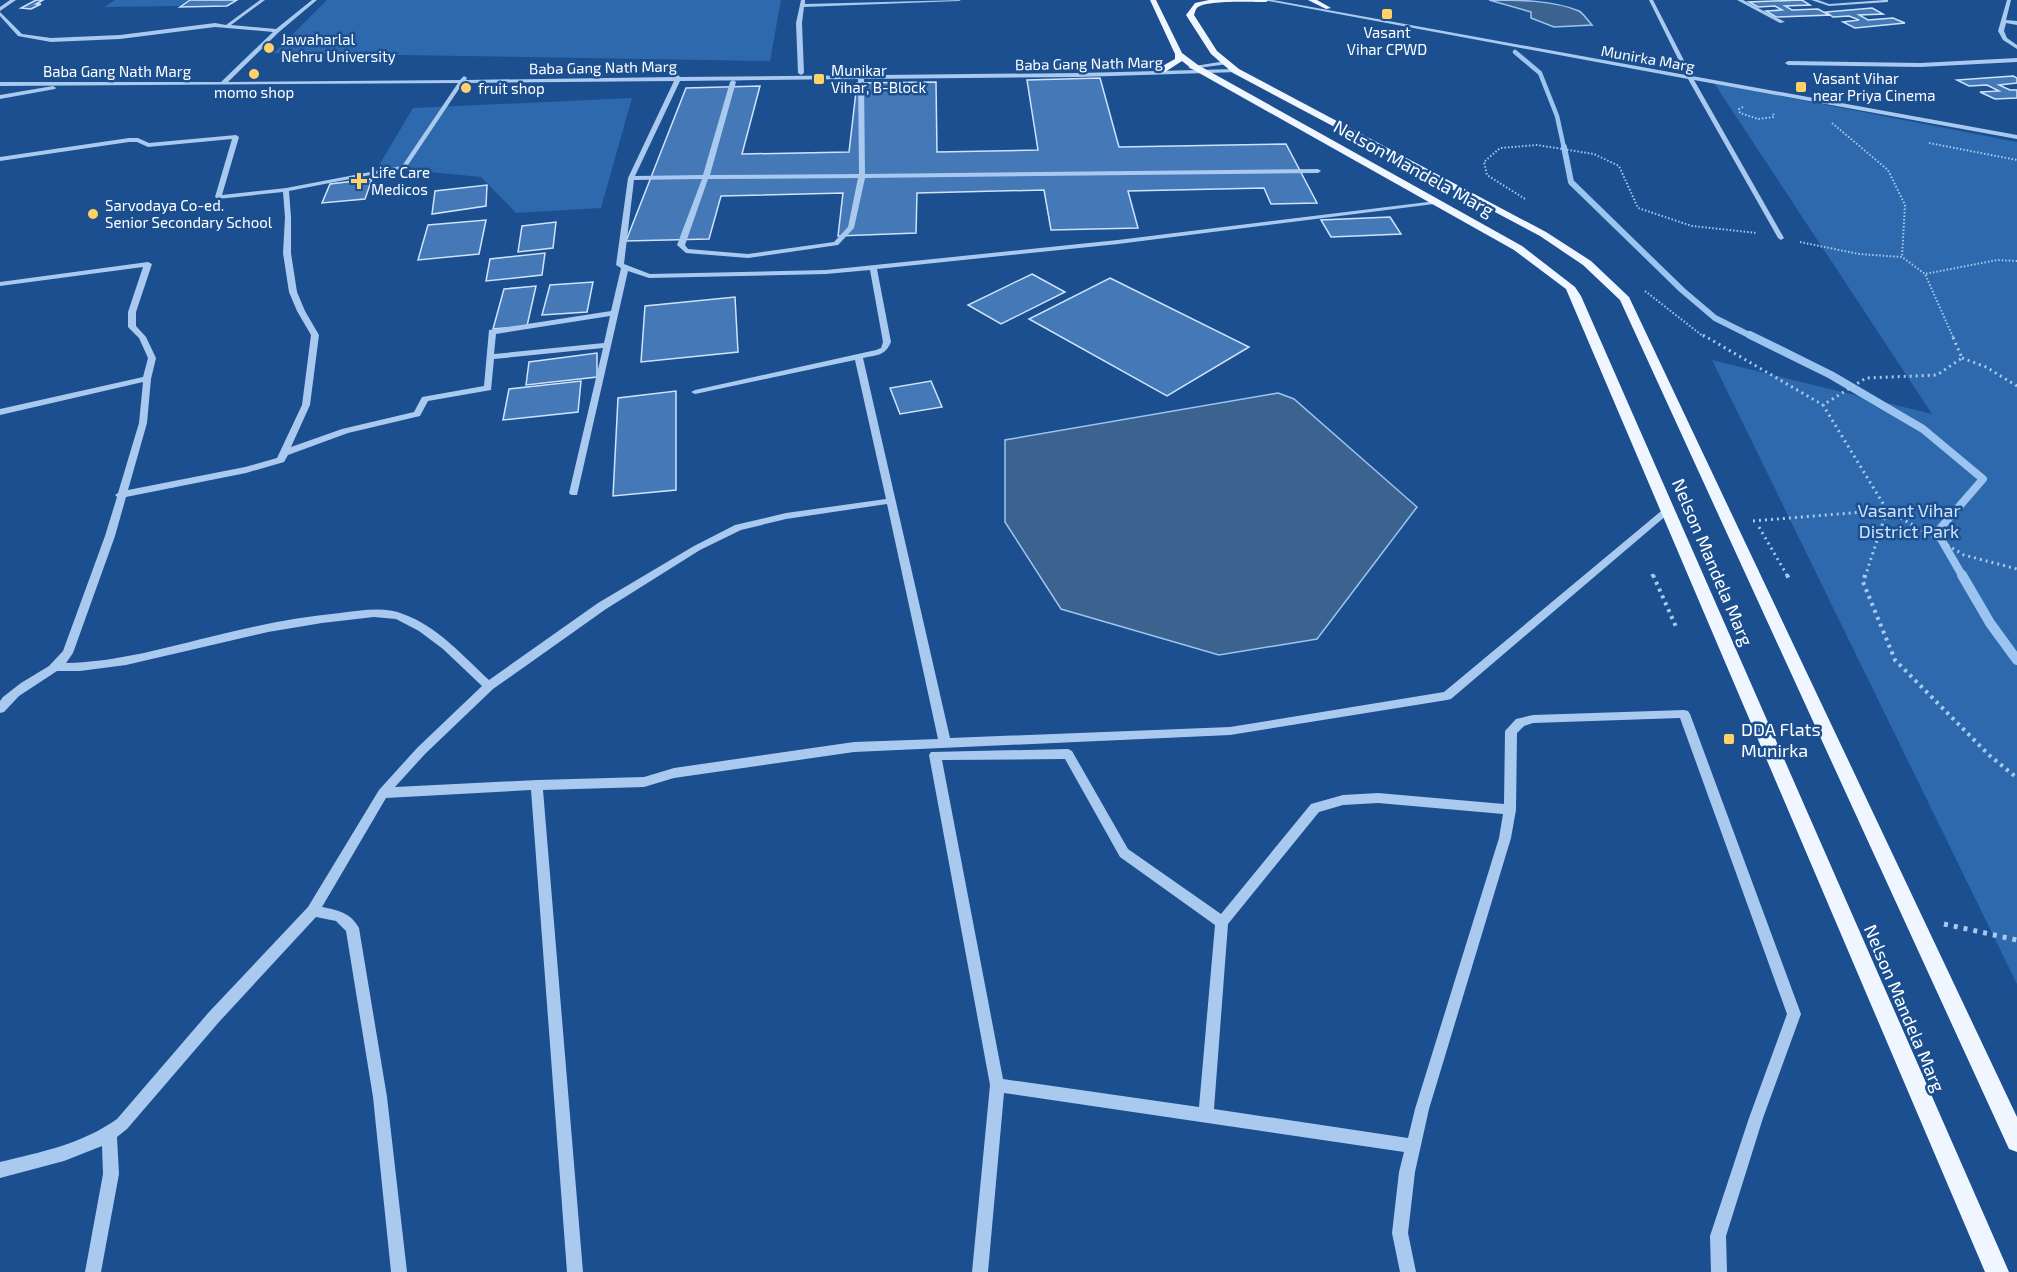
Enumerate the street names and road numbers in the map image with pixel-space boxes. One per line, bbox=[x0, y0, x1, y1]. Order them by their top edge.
street label: Munirka Marg bbox=[1600, 41, 1697, 75]
street label: Baba Gang Nath Marg bbox=[1015, 53, 1164, 73]
street label: Baba Gang Nath Marg bbox=[529, 57, 678, 77]
street label: Baba Gang Nath Marg bbox=[43, 62, 192, 80]
street label: Nelson Mandela Marg bbox=[1330, 115, 1498, 221]
street label: Nelson Mandela Marg bbox=[1668, 475, 1758, 649]
street label: Nelson Mandela Marg bbox=[1860, 921, 1950, 1095]

